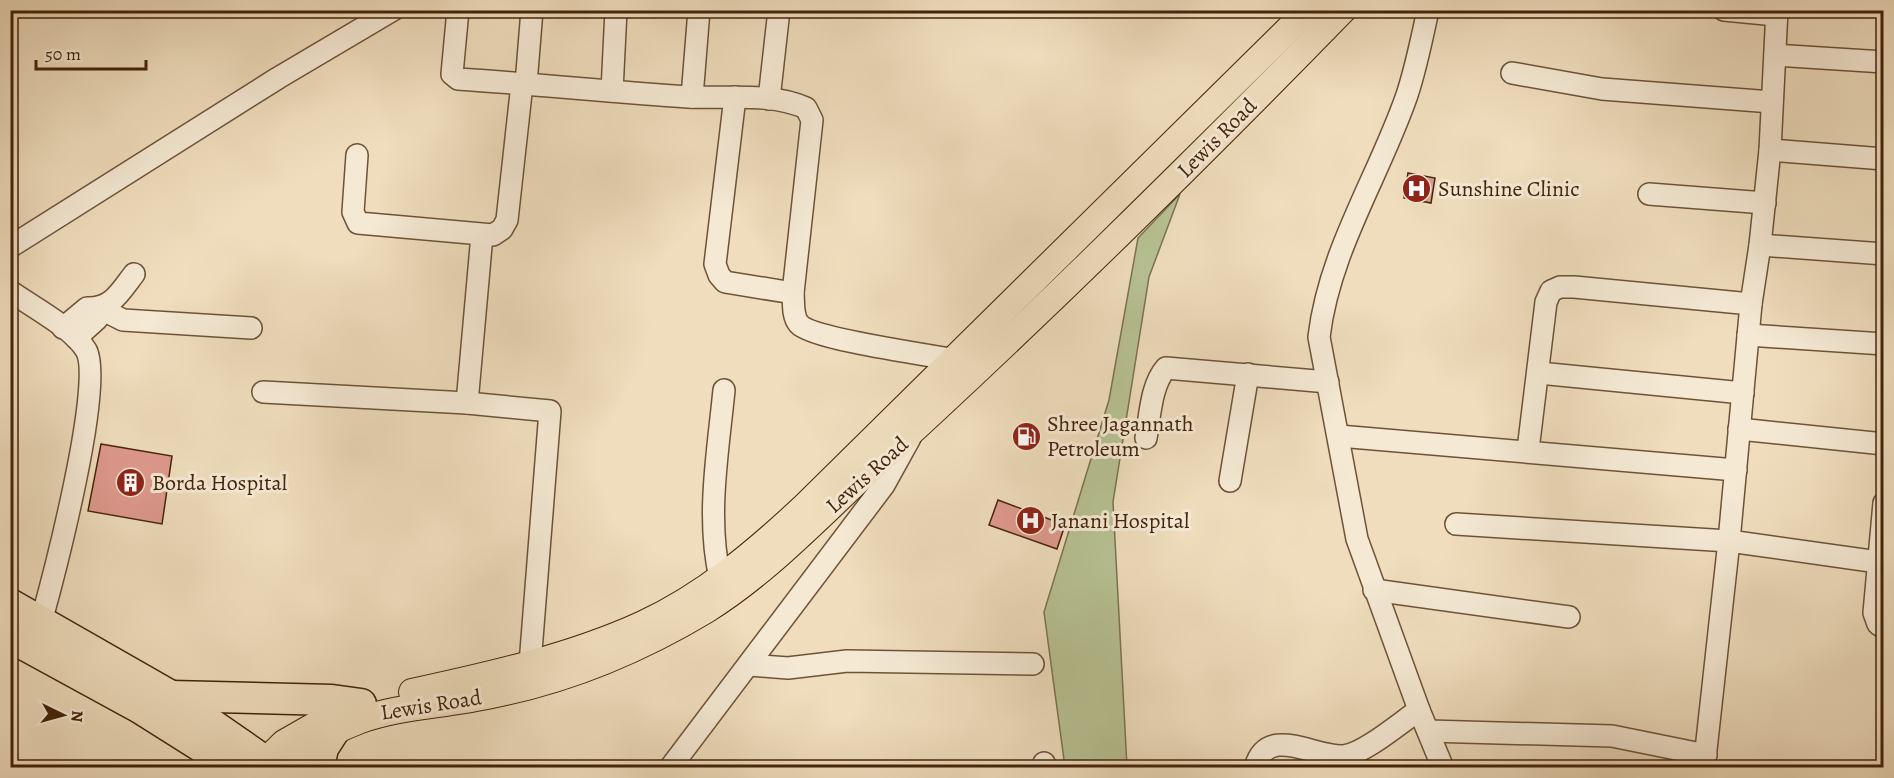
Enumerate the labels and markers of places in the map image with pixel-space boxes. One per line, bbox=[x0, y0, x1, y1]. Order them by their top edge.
hospital icon: Sunshine Clinic bbox=[1401, 173, 1433, 205]
place label: Sunshine Clinic bbox=[1438, 174, 1580, 204]
place label: Shree Jagannath Petroleum bbox=[1047, 409, 1194, 464]
fuel station icon: Shree Jagannath Petroleum bbox=[1010, 421, 1042, 453]
building icon: Borda Hospital bbox=[115, 467, 147, 499]
place label: Borda Hospital bbox=[152, 468, 287, 498]
hospital icon: Janani Hospital bbox=[1014, 505, 1046, 537]
place label: Janani Hospital bbox=[1051, 506, 1189, 536]

